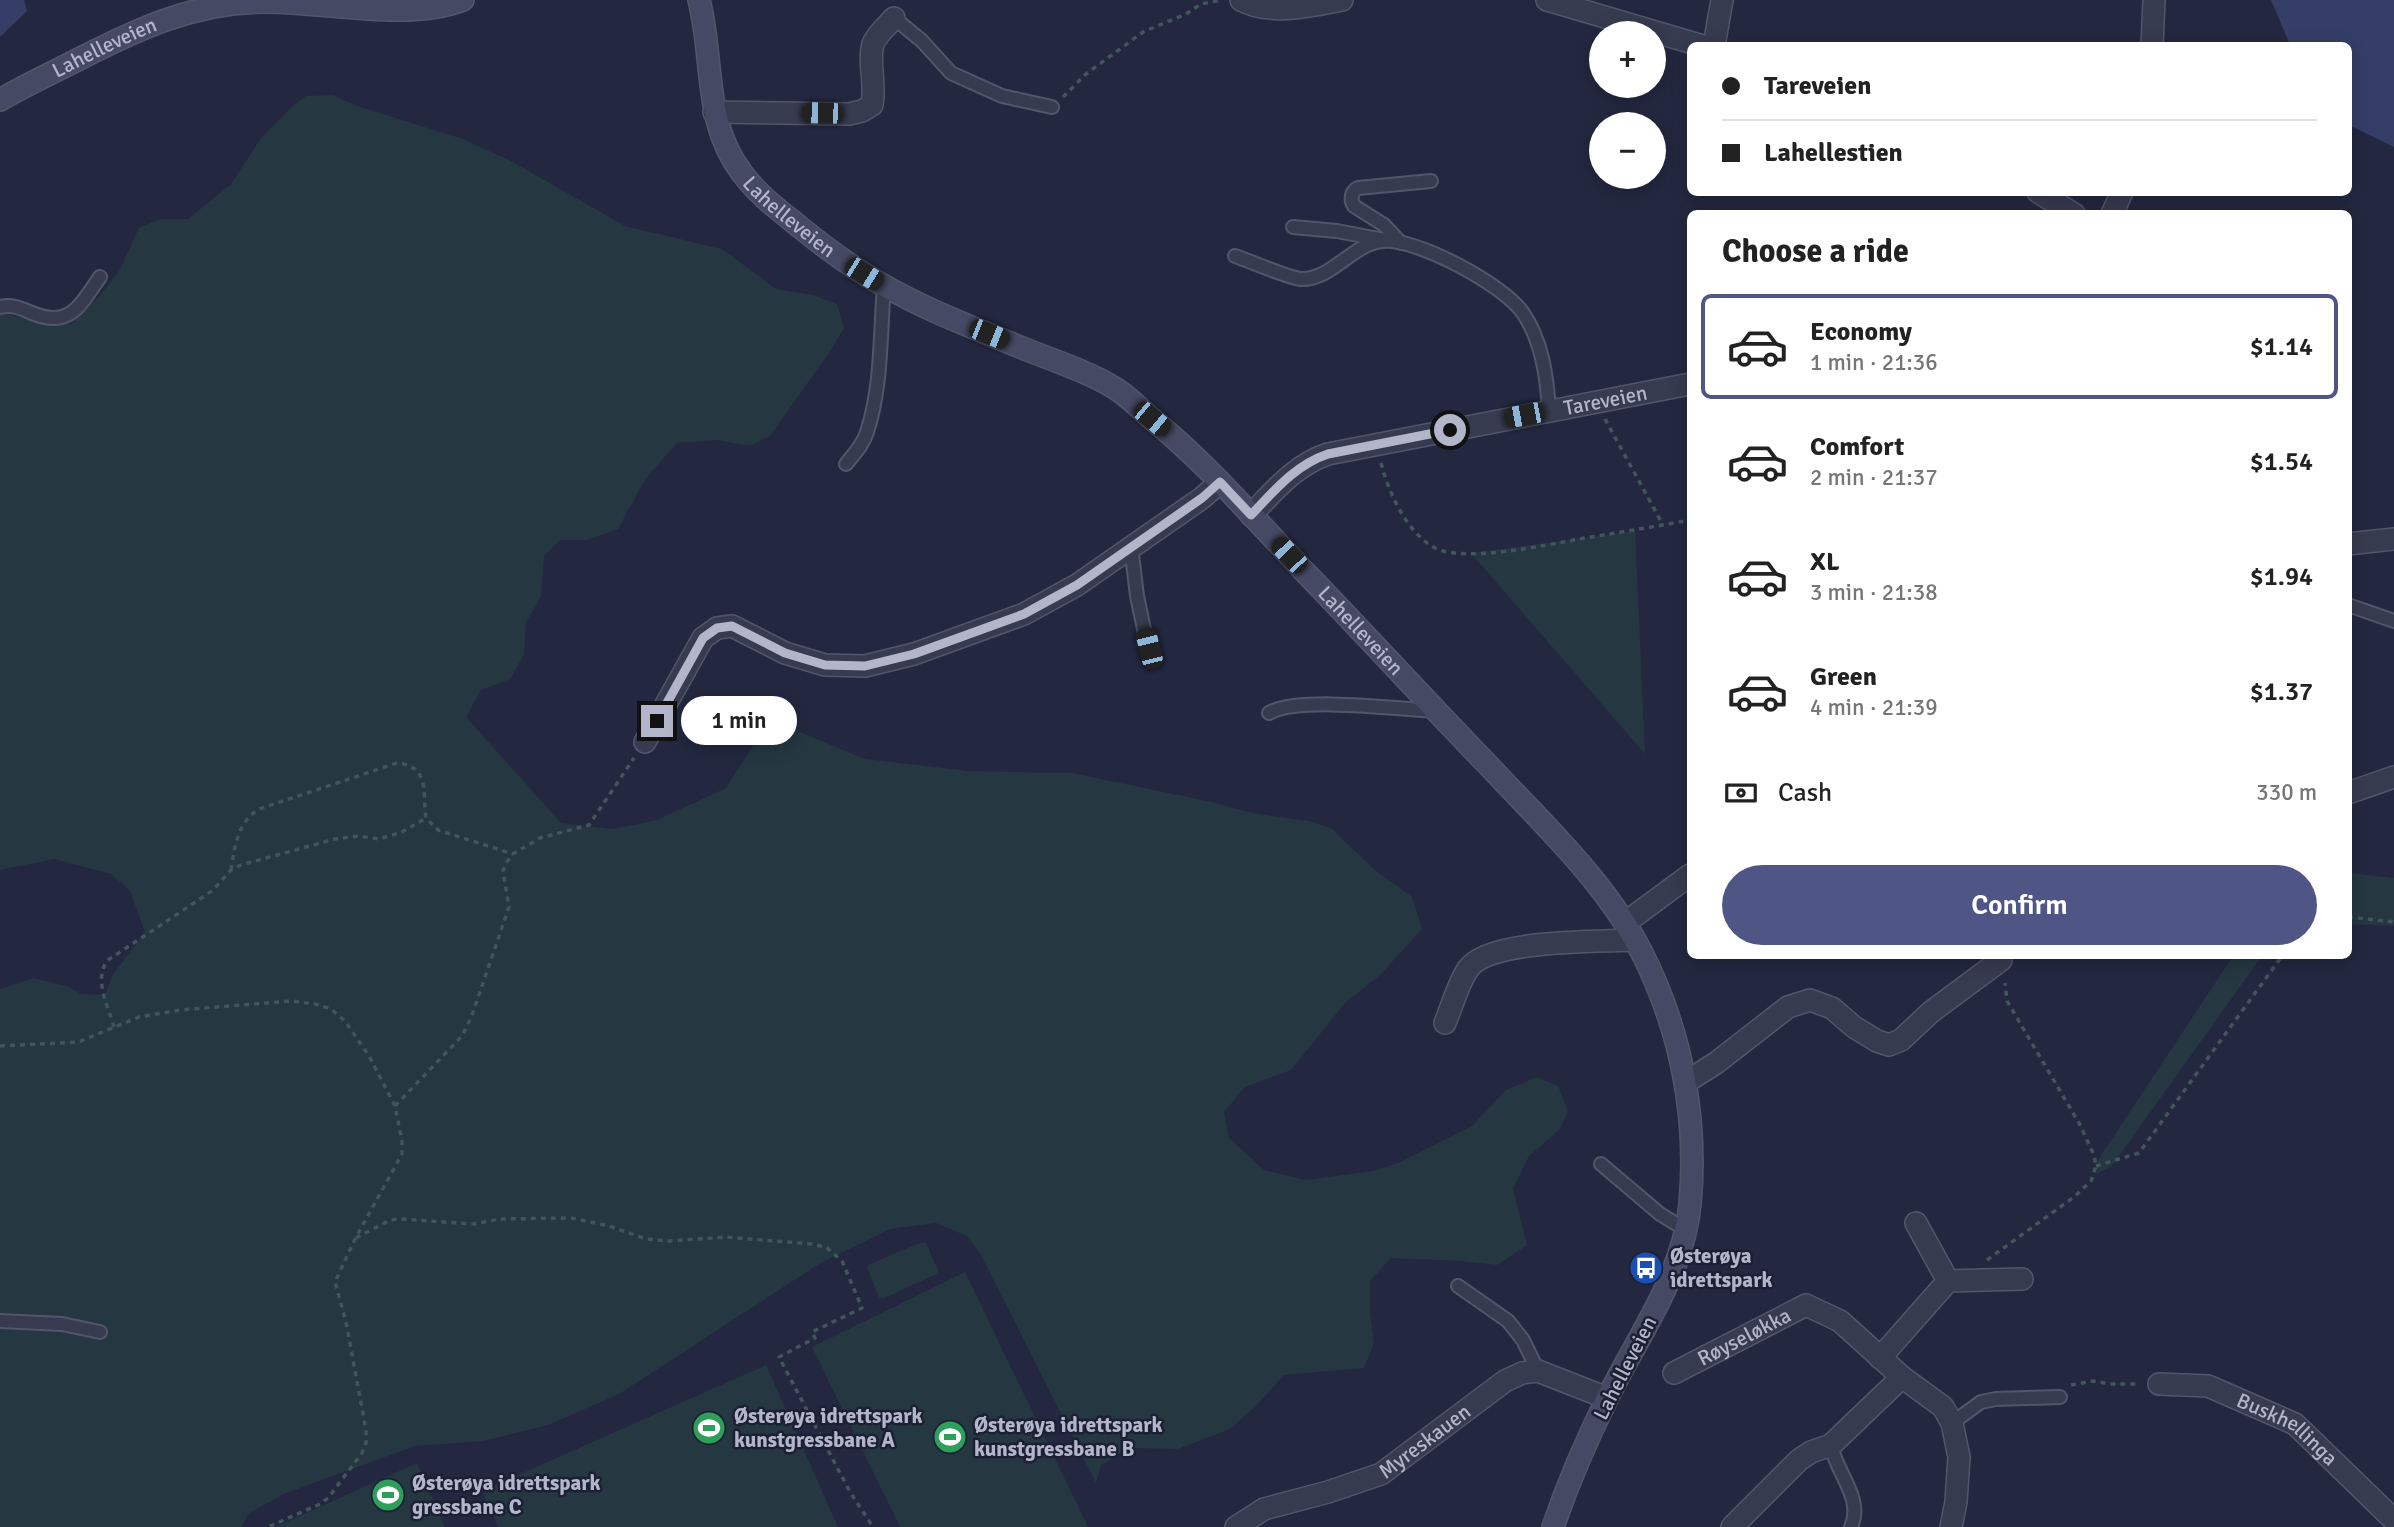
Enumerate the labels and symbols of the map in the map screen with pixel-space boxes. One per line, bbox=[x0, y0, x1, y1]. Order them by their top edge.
street label: Lahelleveien bbox=[48, 12, 161, 84]
car bbox=[801, 102, 844, 124]
street label: Lahelleveien bbox=[737, 171, 841, 263]
car bbox=[841, 254, 888, 294]
car bbox=[966, 316, 1013, 352]
street label: Tareveien bbox=[1562, 380, 1649, 421]
car bbox=[1130, 397, 1175, 441]
car bbox=[1502, 401, 1547, 429]
route start bbox=[1434, 414, 1466, 446]
car bbox=[1267, 532, 1312, 578]
street label: Lahelleveien bbox=[1312, 581, 1409, 681]
car bbox=[1134, 625, 1165, 671]
callout: 1 min bbox=[682, 696, 797, 746]
route end bbox=[641, 705, 673, 737]
place label: Østerøya idrettspark bbox=[1670, 1243, 1772, 1293]
bus stop icon: Østerøya idrettspark bbox=[1627, 1249, 1665, 1287]
street label: Røyseløkka bbox=[1693, 1302, 1795, 1372]
street label: Lahelleveien bbox=[1588, 1312, 1662, 1424]
street label: Buskhellinga bbox=[2233, 1387, 2343, 1471]
street label: Myreskauen bbox=[1373, 1398, 1476, 1484]
place label: Østerøya idrettspark kunstgressbane A bbox=[734, 1403, 923, 1453]
sports icon: Østerøya idrettspark kunstgressbane A bbox=[690, 1409, 728, 1447]
place label: Østerøya idrettspark kunstgressbane B bbox=[974, 1412, 1163, 1462]
sports icon: Østerøya idrettspark kunstgressbane B bbox=[931, 1418, 969, 1456]
place label: Østerøya idrettspark gressbane C bbox=[412, 1470, 601, 1520]
sports icon: Østerøya idrettspark gressbane C bbox=[369, 1476, 407, 1514]

